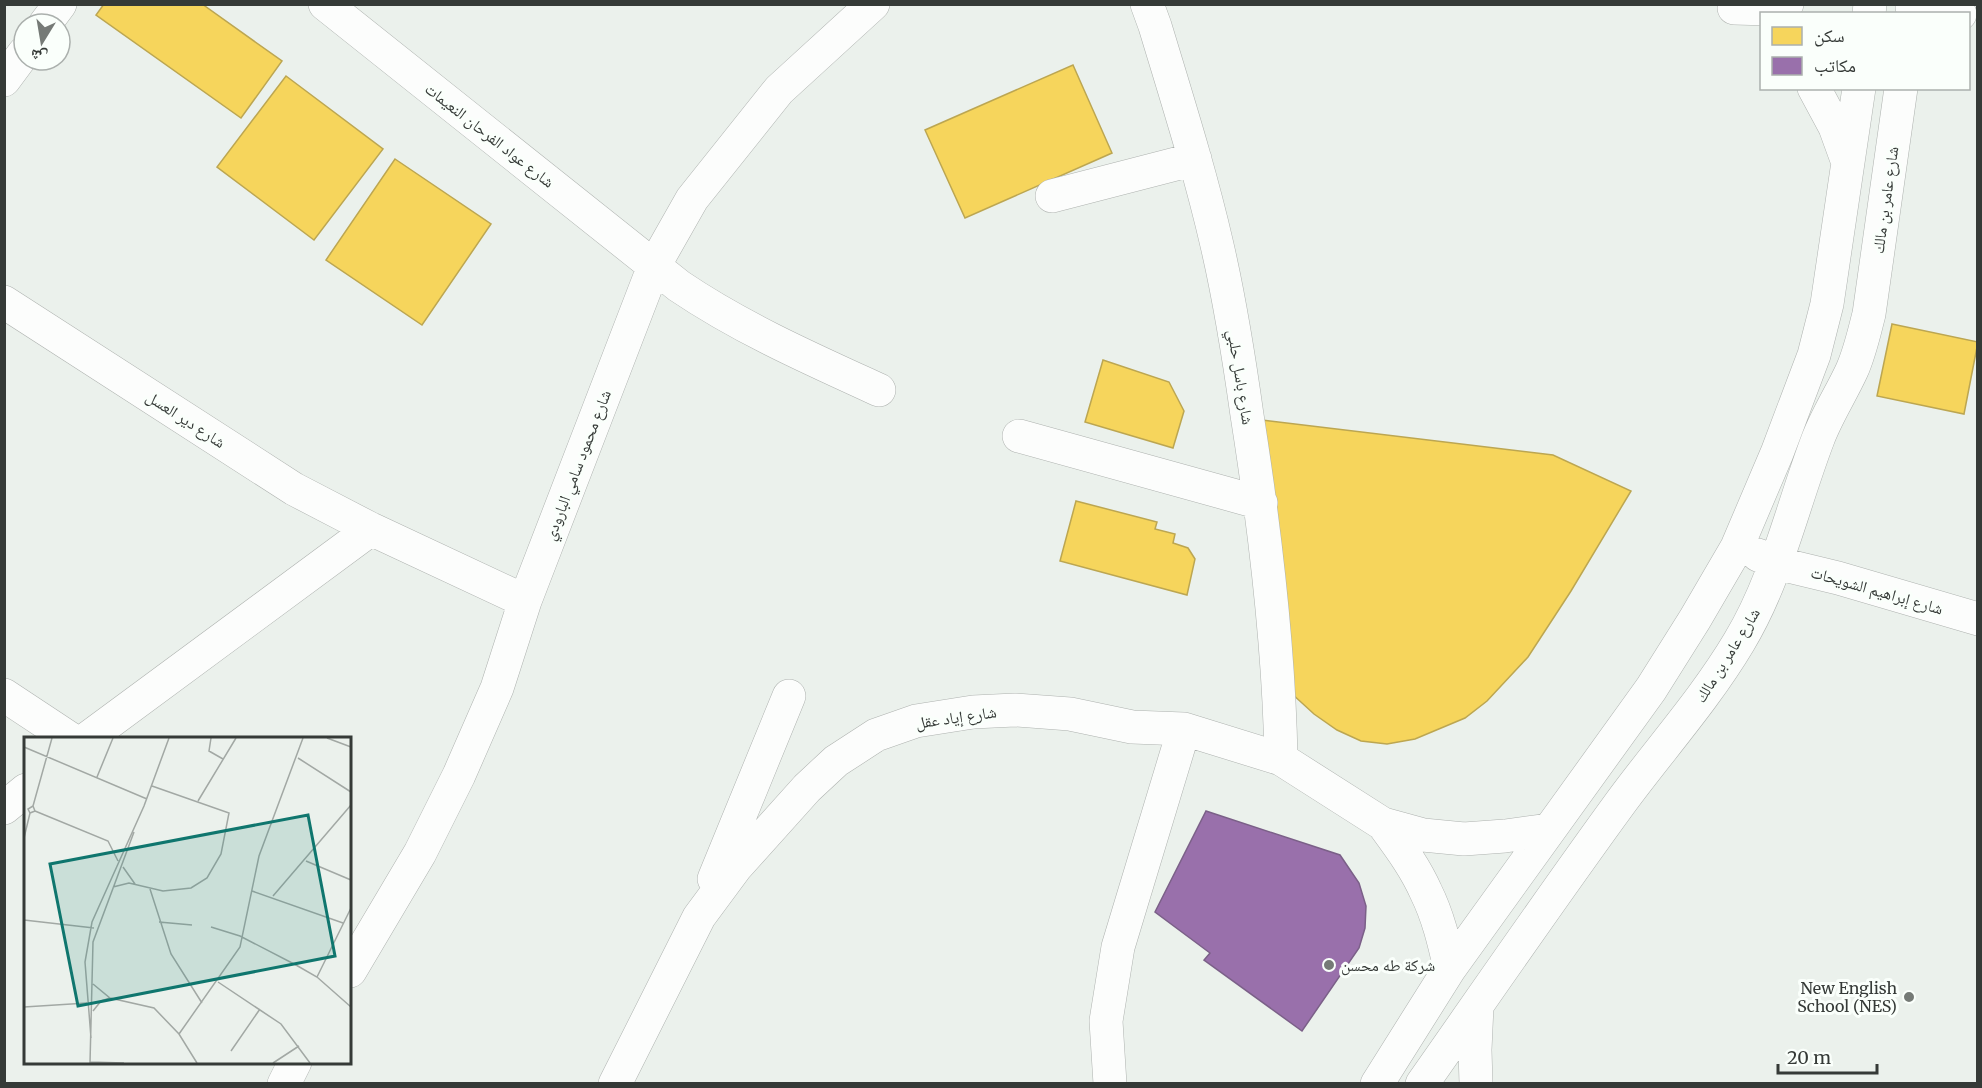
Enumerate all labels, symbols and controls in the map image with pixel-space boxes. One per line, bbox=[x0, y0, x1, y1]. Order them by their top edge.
north arrow bbox=[12, 12, 72, 72]
legend bbox=[1760, 12, 1970, 90]
text: سكن bbox=[1814, 24, 1845, 47]
text: ش bbox=[29, 45, 49, 68]
text: مكاتب bbox=[1814, 54, 1856, 77]
street label: شارع عواد الفرحان النعيمات bbox=[421, 78, 559, 192]
street label: شارع عامر بن مالك bbox=[1868, 145, 1903, 255]
street label: شارع باسل حلبي bbox=[1221, 328, 1258, 427]
street label: شارع دير العسل bbox=[142, 386, 229, 453]
street label: شارع محمود سامي البارودي bbox=[539, 387, 618, 544]
street label: شارع إبراهيم الشويحات bbox=[1808, 562, 1945, 619]
street label: شارع عامر بن مالك bbox=[1690, 604, 1765, 707]
street label: شارع إياد عقل bbox=[914, 701, 998, 734]
inset map bbox=[24, 737, 351, 1064]
place label: شركة طه محسن bbox=[1341, 955, 1435, 976]
marker: شركة طه محسن bbox=[1322, 958, 1336, 972]
place label: New English School (NES) bbox=[1797, 978, 1897, 1016]
marker: New English School (NES) bbox=[1902, 990, 1916, 1004]
scale bar bbox=[1778, 1037, 1877, 1075]
text: 20 m bbox=[1787, 1046, 1831, 1069]

